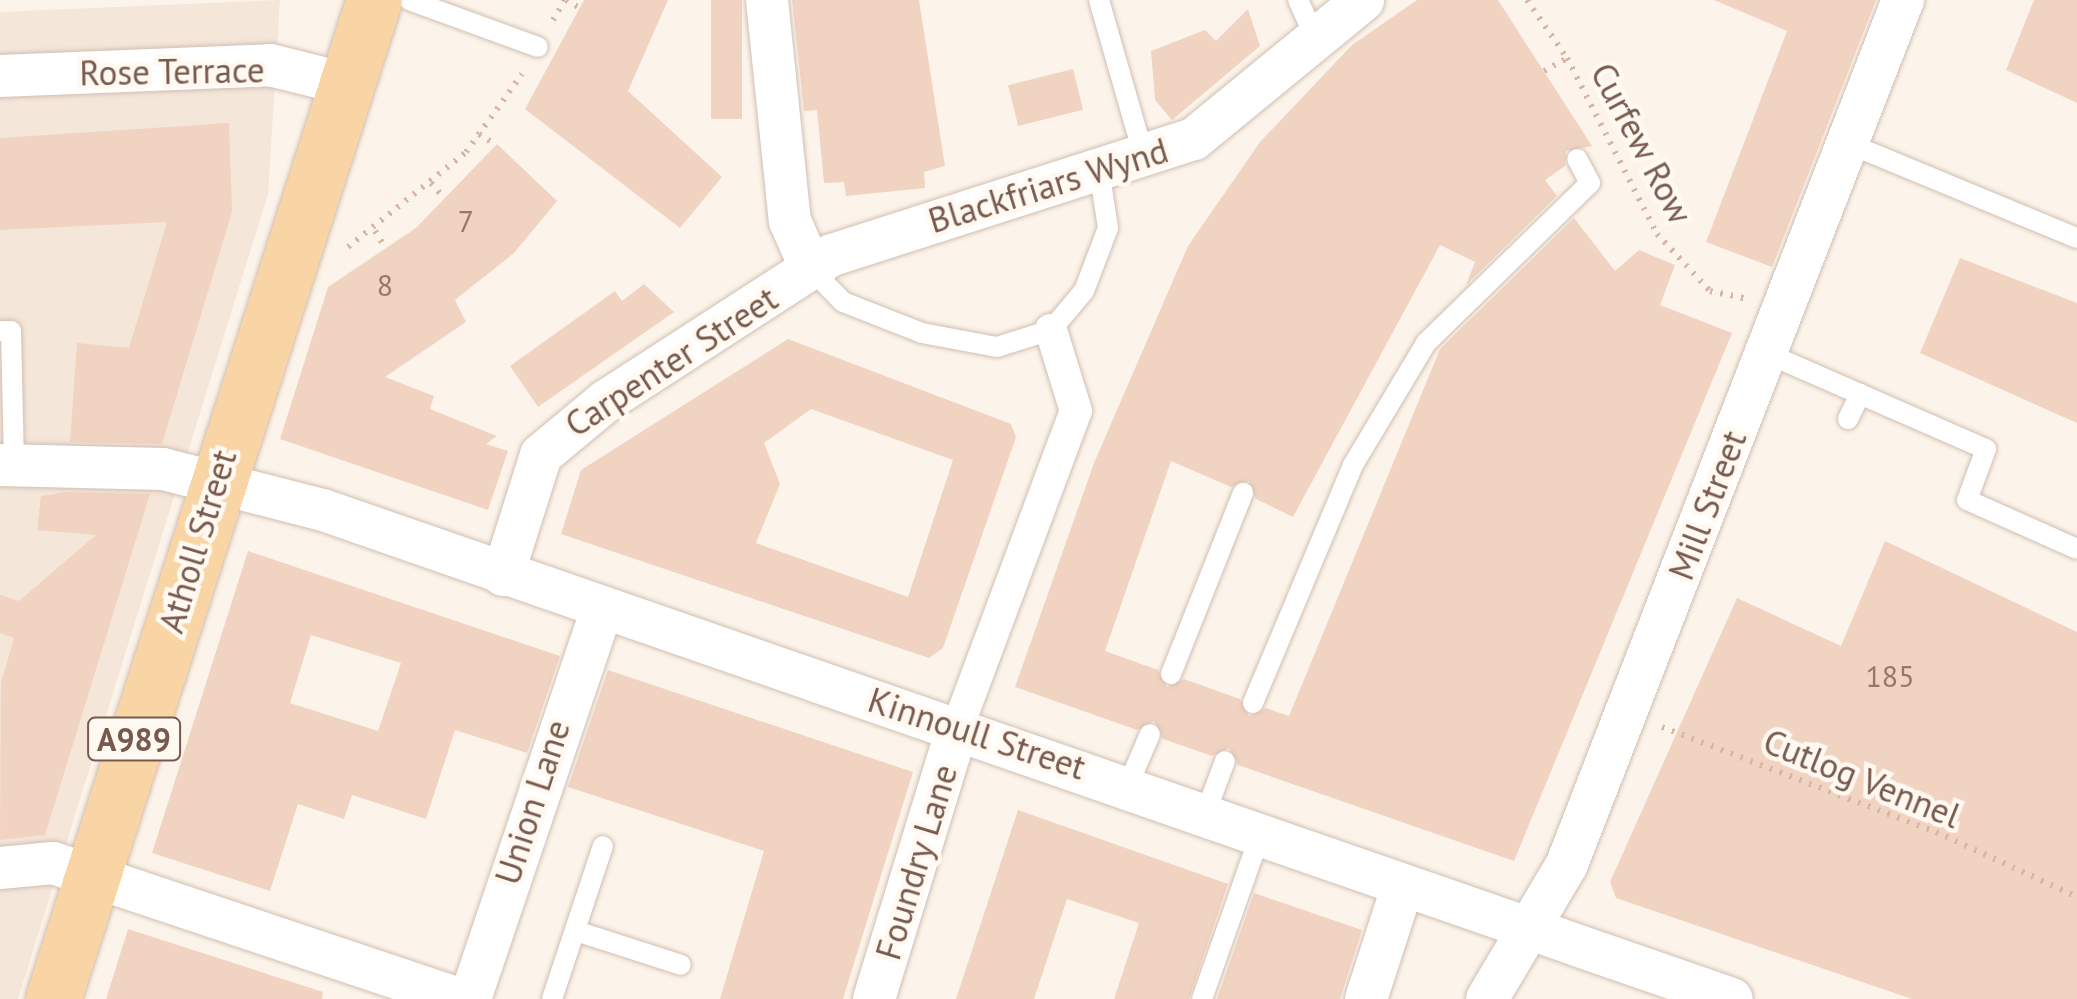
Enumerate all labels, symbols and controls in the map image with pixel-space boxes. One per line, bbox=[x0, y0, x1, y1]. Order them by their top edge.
street label: Rose Terrace bbox=[78, 48, 266, 94]
street label: Curfew Row bbox=[1582, 55, 1702, 231]
street label: Blackfriars Wynd bbox=[923, 129, 1173, 241]
house number: 7 bbox=[458, 203, 474, 239]
house number: 8 bbox=[377, 267, 393, 303]
street label: Carpenter Street bbox=[557, 277, 785, 445]
street label: Mill Street bbox=[1659, 425, 1755, 585]
street label: Atholl Street bbox=[149, 445, 245, 637]
house number: 185 bbox=[1865, 658, 1915, 694]
street label: Kinnoull Street bbox=[863, 678, 1091, 788]
road number: A989 bbox=[86, 712, 182, 766]
street label: Union Lane bbox=[486, 715, 578, 889]
street label: Cutlog Vennel bbox=[1757, 719, 1967, 837]
street label: Foundry Lane bbox=[866, 759, 966, 965]

